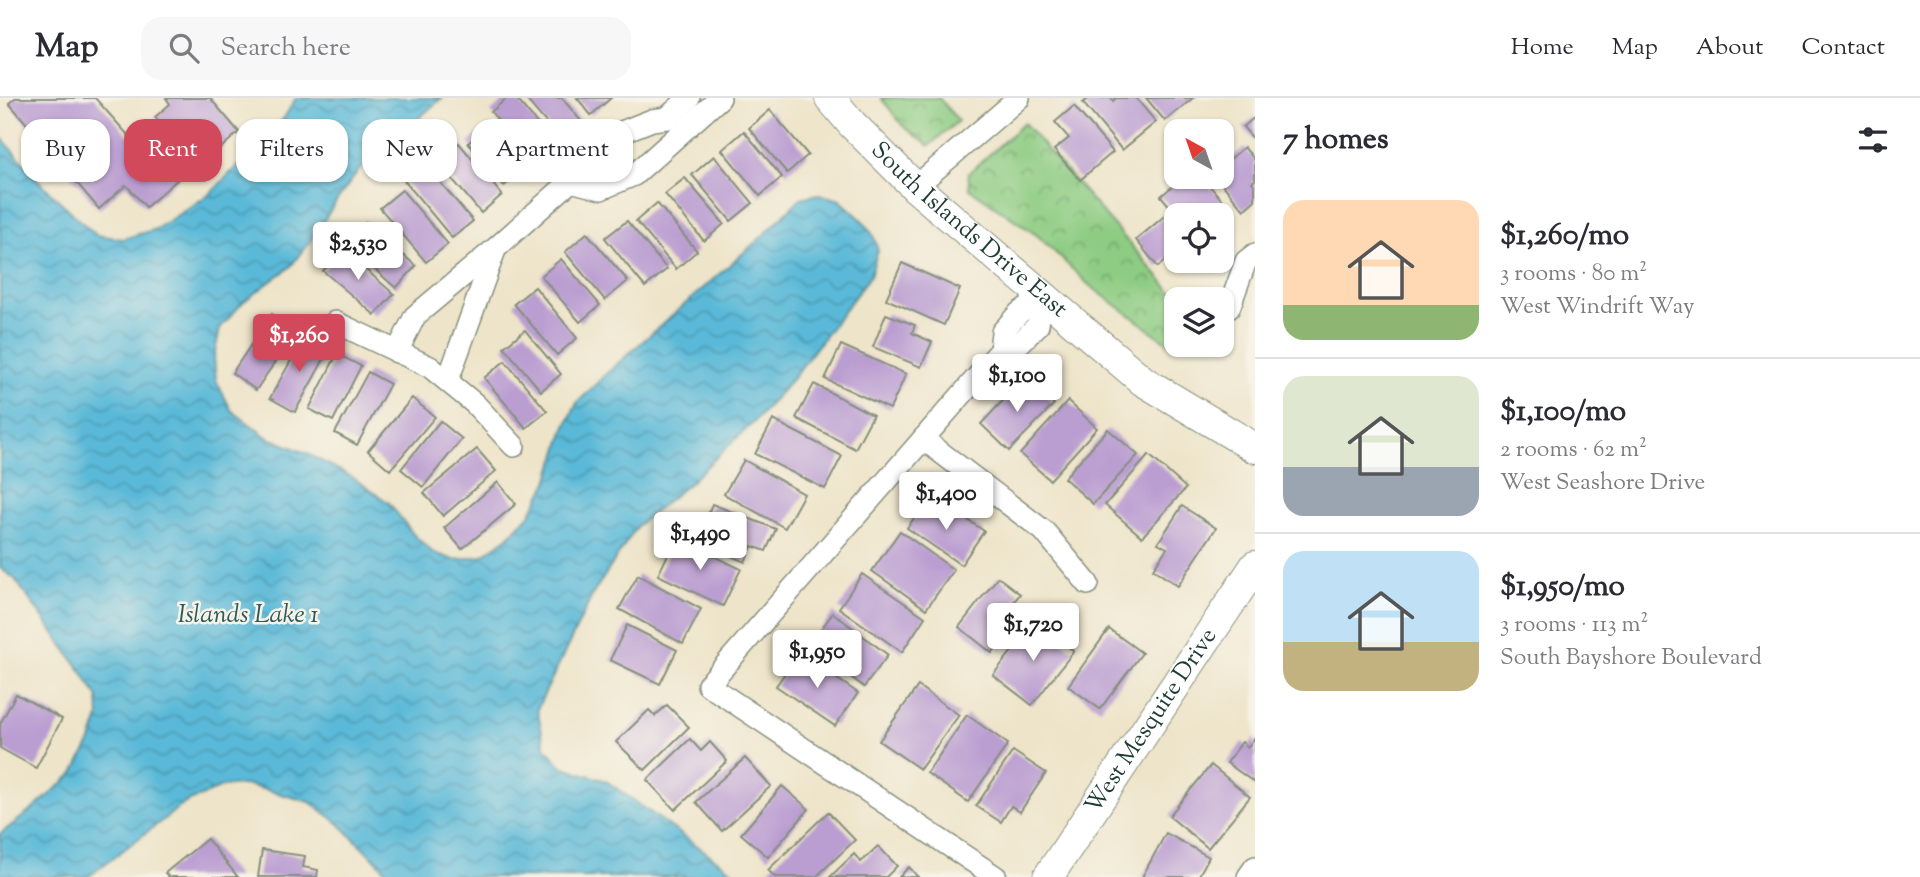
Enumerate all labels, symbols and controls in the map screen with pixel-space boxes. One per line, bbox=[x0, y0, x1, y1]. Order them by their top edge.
search box bbox=[141, 17, 631, 80]
text: Map bbox=[35, 24, 99, 72]
icon: search bbox=[165, 29, 203, 67]
text: Search here bbox=[221, 30, 351, 67]
text: Home bbox=[1511, 31, 1574, 65]
text: Map bbox=[1612, 31, 1658, 65]
text: About bbox=[1696, 31, 1763, 65]
text: Contact bbox=[1801, 31, 1885, 65]
chip: Buy bbox=[21, 119, 110, 182]
chip: Rent bbox=[124, 119, 222, 182]
chip: Filters bbox=[236, 119, 348, 182]
chip: New bbox=[362, 119, 457, 182]
chip: Apartment bbox=[471, 119, 633, 182]
north arrow bbox=[1164, 119, 1234, 189]
map controls bbox=[1164, 119, 1234, 357]
text: 7 homes bbox=[1283, 119, 1388, 162]
icon: filters bbox=[1854, 121, 1892, 159]
street label: South Islands Drive East bbox=[863, 135, 1074, 326]
button: locate bbox=[1164, 203, 1234, 273]
text: $1,260/mo bbox=[1500, 215, 1629, 258]
pin: $2,530 bbox=[301, 222, 415, 282]
text: $2,530 bbox=[329, 228, 387, 261]
icon: home bbox=[1339, 228, 1423, 312]
text: 3 rooms · 80 m² bbox=[1500, 258, 1647, 291]
button: layers bbox=[1164, 287, 1234, 357]
text: West Windrift Way bbox=[1500, 291, 1694, 324]
pin: $1,260 bbox=[242, 314, 356, 374]
text: $1,260 bbox=[269, 320, 329, 353]
pin: $1,100 bbox=[960, 354, 1074, 414]
text: $1,100 bbox=[988, 360, 1046, 393]
text: $1,100/mo bbox=[1500, 391, 1626, 434]
icon: home bbox=[1339, 404, 1423, 488]
text: 2 rooms · 62 m² bbox=[1500, 434, 1647, 467]
text: West Seashore Drive bbox=[1500, 467, 1705, 500]
pin: $1,400 bbox=[889, 472, 1003, 532]
text: $1,400 bbox=[915, 478, 977, 511]
pin: $1,490 bbox=[643, 512, 757, 572]
text: $1,490 bbox=[670, 518, 730, 551]
text: $1,950/mo bbox=[1500, 566, 1625, 609]
icon: home bbox=[1339, 579, 1423, 663]
water label: Islands Lake 1 bbox=[178, 597, 318, 634]
pin: $1,720 bbox=[976, 603, 1090, 663]
text: $1,720 bbox=[1003, 609, 1063, 642]
text: 3 rooms · 113 m² bbox=[1500, 609, 1648, 642]
street label: West Mesquite Drive bbox=[1077, 622, 1226, 821]
pin: $1,950 bbox=[760, 630, 874, 690]
text: $1,950 bbox=[789, 636, 845, 669]
text: South Bayshore Boulevard bbox=[1500, 642, 1762, 675]

